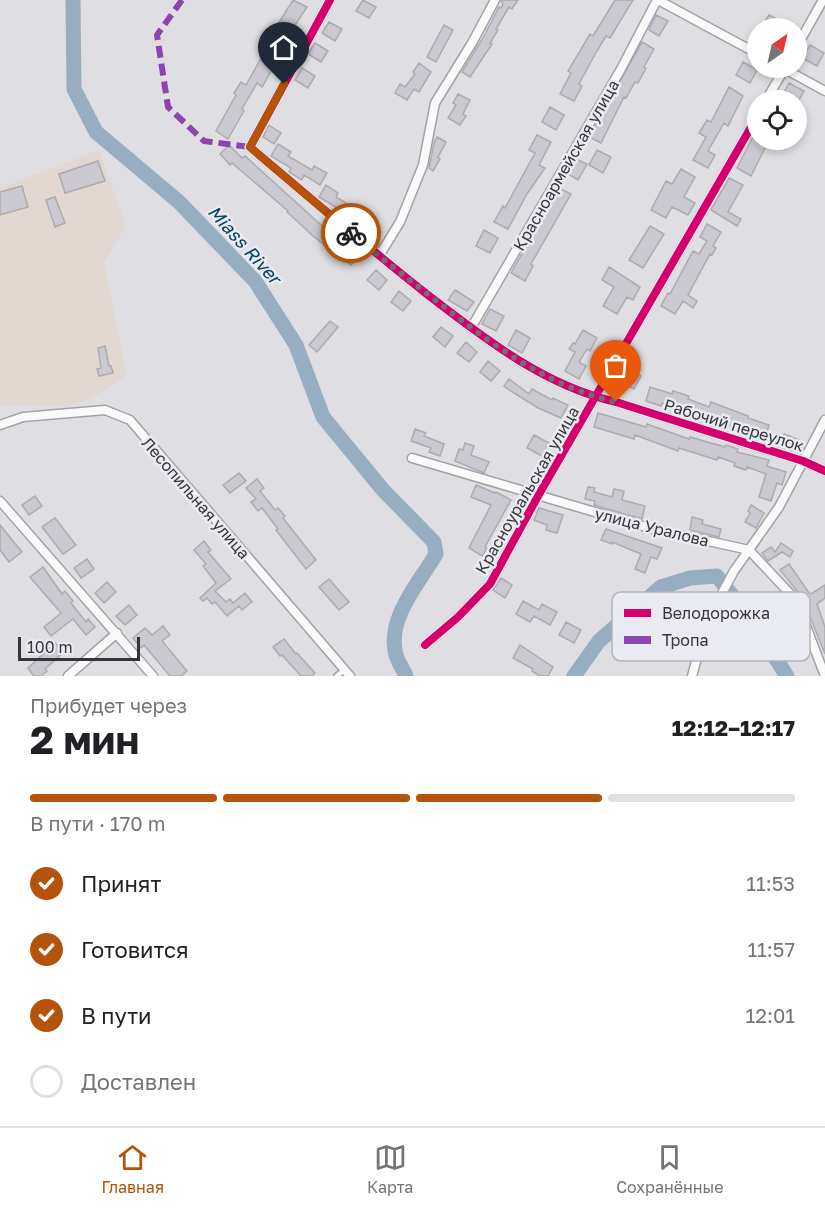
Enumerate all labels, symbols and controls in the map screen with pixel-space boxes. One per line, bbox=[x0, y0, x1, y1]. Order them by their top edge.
north arrow bbox=[747, 18, 807, 78]
map controls bbox=[747, 18, 807, 150]
pin bbox=[258, 22, 309, 84]
icon: home bbox=[267, 31, 300, 64]
street label: Красноармейская улица bbox=[509, 76, 623, 254]
button: locate bbox=[747, 90, 807, 150]
water label: Miass River bbox=[204, 200, 288, 290]
courier bbox=[321, 203, 381, 263]
icon: bike bbox=[335, 217, 368, 250]
pin bbox=[590, 340, 641, 402]
icon: bag bbox=[599, 349, 632, 382]
street label: Рабочий переулок bbox=[661, 394, 807, 456]
street label: Красноуральская улица bbox=[471, 403, 583, 577]
street label: Лесопильная улица bbox=[138, 433, 254, 563]
street label: улица Уралова bbox=[593, 503, 711, 551]
legend bbox=[612, 592, 810, 661]
text: Велодорожка bbox=[662, 603, 770, 623]
text: Тропа bbox=[662, 630, 709, 650]
scale bar bbox=[18, 634, 140, 662]
text: 100 m bbox=[27, 637, 73, 657]
text: Прибудет через bbox=[30, 693, 187, 717]
text: 12:12–12:17 bbox=[672, 714, 795, 741]
text: 2 мин bbox=[30, 716, 139, 763]
text: В пути · 170 m bbox=[30, 811, 165, 835]
icon: check bbox=[30, 867, 63, 900]
text: Принят bbox=[81, 870, 161, 897]
text: 11:53 bbox=[746, 871, 795, 895]
icon: check bbox=[30, 933, 63, 966]
text: Готовится bbox=[81, 936, 189, 963]
text: 11:57 bbox=[747, 937, 795, 961]
icon: check bbox=[30, 999, 63, 1032]
text: В пути bbox=[81, 1002, 151, 1029]
text: 12:01 bbox=[746, 1003, 795, 1027]
text: Доставлен bbox=[81, 1068, 196, 1095]
tab: Главная bbox=[101, 1141, 164, 1197]
tab: Карта bbox=[367, 1141, 413, 1197]
tab: Сохранённые bbox=[616, 1141, 724, 1197]

